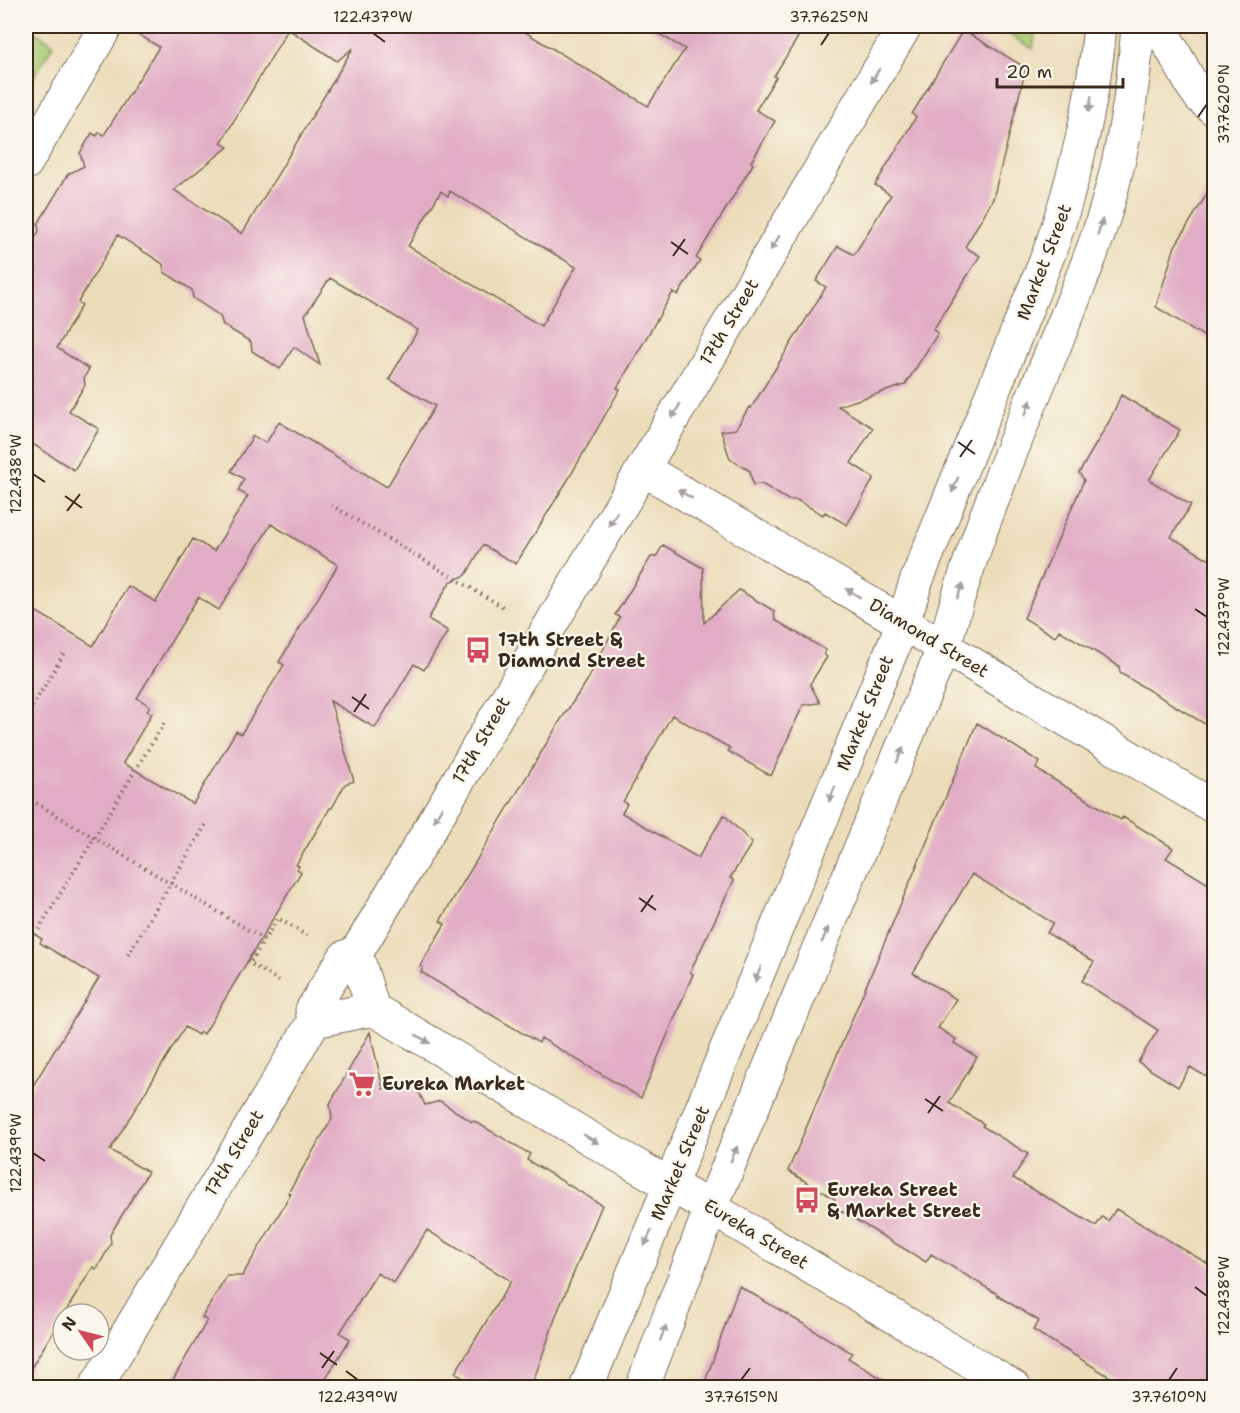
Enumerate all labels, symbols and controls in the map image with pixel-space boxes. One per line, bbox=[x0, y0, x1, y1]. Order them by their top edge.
text: 122.437°W bbox=[333, 7, 413, 27]
text: 37.7625°N bbox=[790, 7, 868, 27]
scale bar bbox=[997, 51, 1123, 89]
text: 20 m bbox=[1006, 60, 1052, 84]
text: 37.7620°N bbox=[1214, 64, 1234, 144]
one-way arrow bbox=[870, 68, 880, 85]
one-way arrow bbox=[1085, 95, 1094, 114]
street label: Market Street bbox=[1011, 200, 1077, 324]
one-way arrow bbox=[1096, 218, 1105, 236]
one-way arrow bbox=[770, 235, 781, 251]
street label: 17th Street bbox=[694, 274, 764, 370]
one-way arrow bbox=[1023, 399, 1033, 417]
one-way arrow bbox=[671, 403, 681, 420]
text: 122.438°W bbox=[6, 434, 26, 514]
one-way arrow bbox=[950, 477, 960, 495]
one-way arrow bbox=[676, 489, 693, 499]
one-way arrow bbox=[608, 511, 618, 528]
text: 122.437°W bbox=[1214, 577, 1234, 657]
one-way arrow bbox=[956, 582, 966, 600]
one-way arrow bbox=[844, 588, 861, 598]
street label: Diamond Street bbox=[865, 593, 993, 683]
place label: 17th Street & Diamond Street bbox=[498, 628, 646, 673]
bus stop icon: 17th Street & Diamond Street bbox=[463, 635, 493, 665]
street label: Market Street bbox=[831, 652, 899, 774]
street label: 17th Street bbox=[446, 692, 516, 788]
one-way arrow bbox=[896, 746, 905, 764]
one-way arrow bbox=[827, 785, 837, 803]
one-way arrow bbox=[434, 805, 444, 822]
one-way arrow bbox=[821, 926, 830, 944]
one-way arrow bbox=[753, 965, 762, 983]
one-way arrow bbox=[415, 1033, 431, 1044]
supermarket icon: Eureka Market bbox=[347, 1069, 377, 1099]
place label: Eureka Market bbox=[382, 1072, 525, 1096]
street label: Market Street bbox=[645, 1102, 715, 1224]
street label: 17th Street bbox=[199, 1105, 269, 1201]
text: 122.439°W bbox=[6, 1113, 26, 1193]
one-way arrow bbox=[583, 1133, 599, 1144]
one-way arrow bbox=[730, 1145, 739, 1163]
place label: Eureka Street & Market Street bbox=[827, 1178, 981, 1223]
bus stop icon: Eureka Street & Market Street bbox=[792, 1185, 822, 1215]
street label: Eureka Street bbox=[699, 1193, 813, 1275]
one-way arrow bbox=[643, 1229, 652, 1247]
text: 122.438°W bbox=[1214, 1256, 1234, 1336]
north arrow bbox=[51, 1302, 111, 1362]
text: N bbox=[57, 1312, 81, 1335]
one-way arrow bbox=[658, 1323, 668, 1341]
text: 122.439°W bbox=[318, 1387, 398, 1407]
text: 37.7615°N bbox=[704, 1387, 778, 1407]
text: 37.7610°N bbox=[1131, 1387, 1207, 1407]

